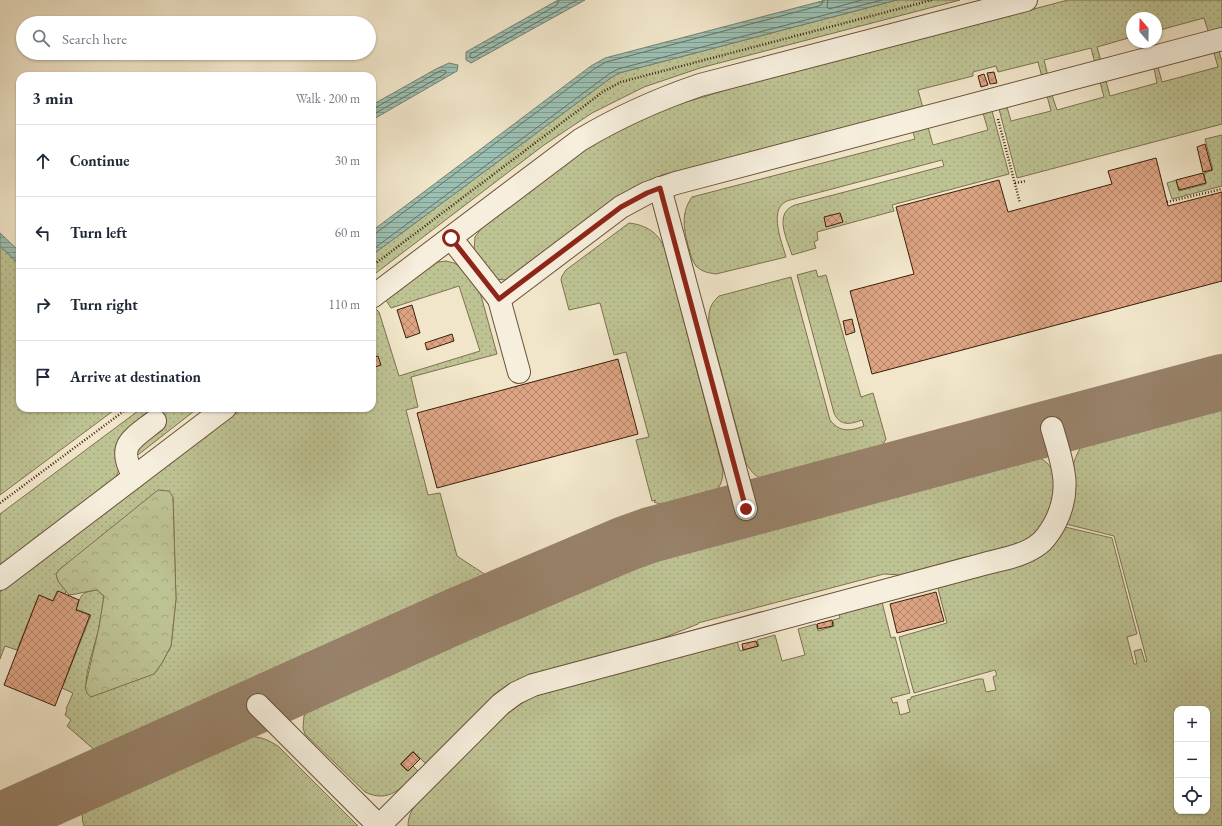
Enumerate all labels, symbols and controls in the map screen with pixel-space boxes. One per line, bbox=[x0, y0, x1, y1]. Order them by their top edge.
north arrow bbox=[1126, 12, 1162, 48]
search box bbox=[16, 16, 376, 60]
icon: search bbox=[30, 27, 52, 49]
text: Search here bbox=[62, 29, 127, 48]
text: 3 min bbox=[32, 87, 73, 109]
text: Walk · 200 m bbox=[296, 90, 360, 107]
icon: ahead bbox=[32, 150, 54, 172]
text: Continue bbox=[70, 151, 130, 170]
text: 30 m bbox=[335, 152, 360, 169]
icon: left bbox=[32, 222, 54, 244]
text: Turn left bbox=[70, 223, 127, 242]
text: 60 m bbox=[335, 224, 360, 241]
route start bbox=[442, 229, 460, 247]
icon: right bbox=[32, 294, 54, 316]
text: Turn right bbox=[70, 295, 138, 314]
text: 110 m bbox=[329, 296, 360, 313]
icon: arrive bbox=[32, 366, 54, 388]
text: Arrive at destination bbox=[70, 367, 201, 386]
route end bbox=[737, 500, 755, 518]
map controls bbox=[1174, 706, 1210, 814]
button: + bbox=[1174, 706, 1210, 742]
button: − bbox=[1174, 742, 1210, 778]
button: locate bbox=[1174, 778, 1210, 814]

